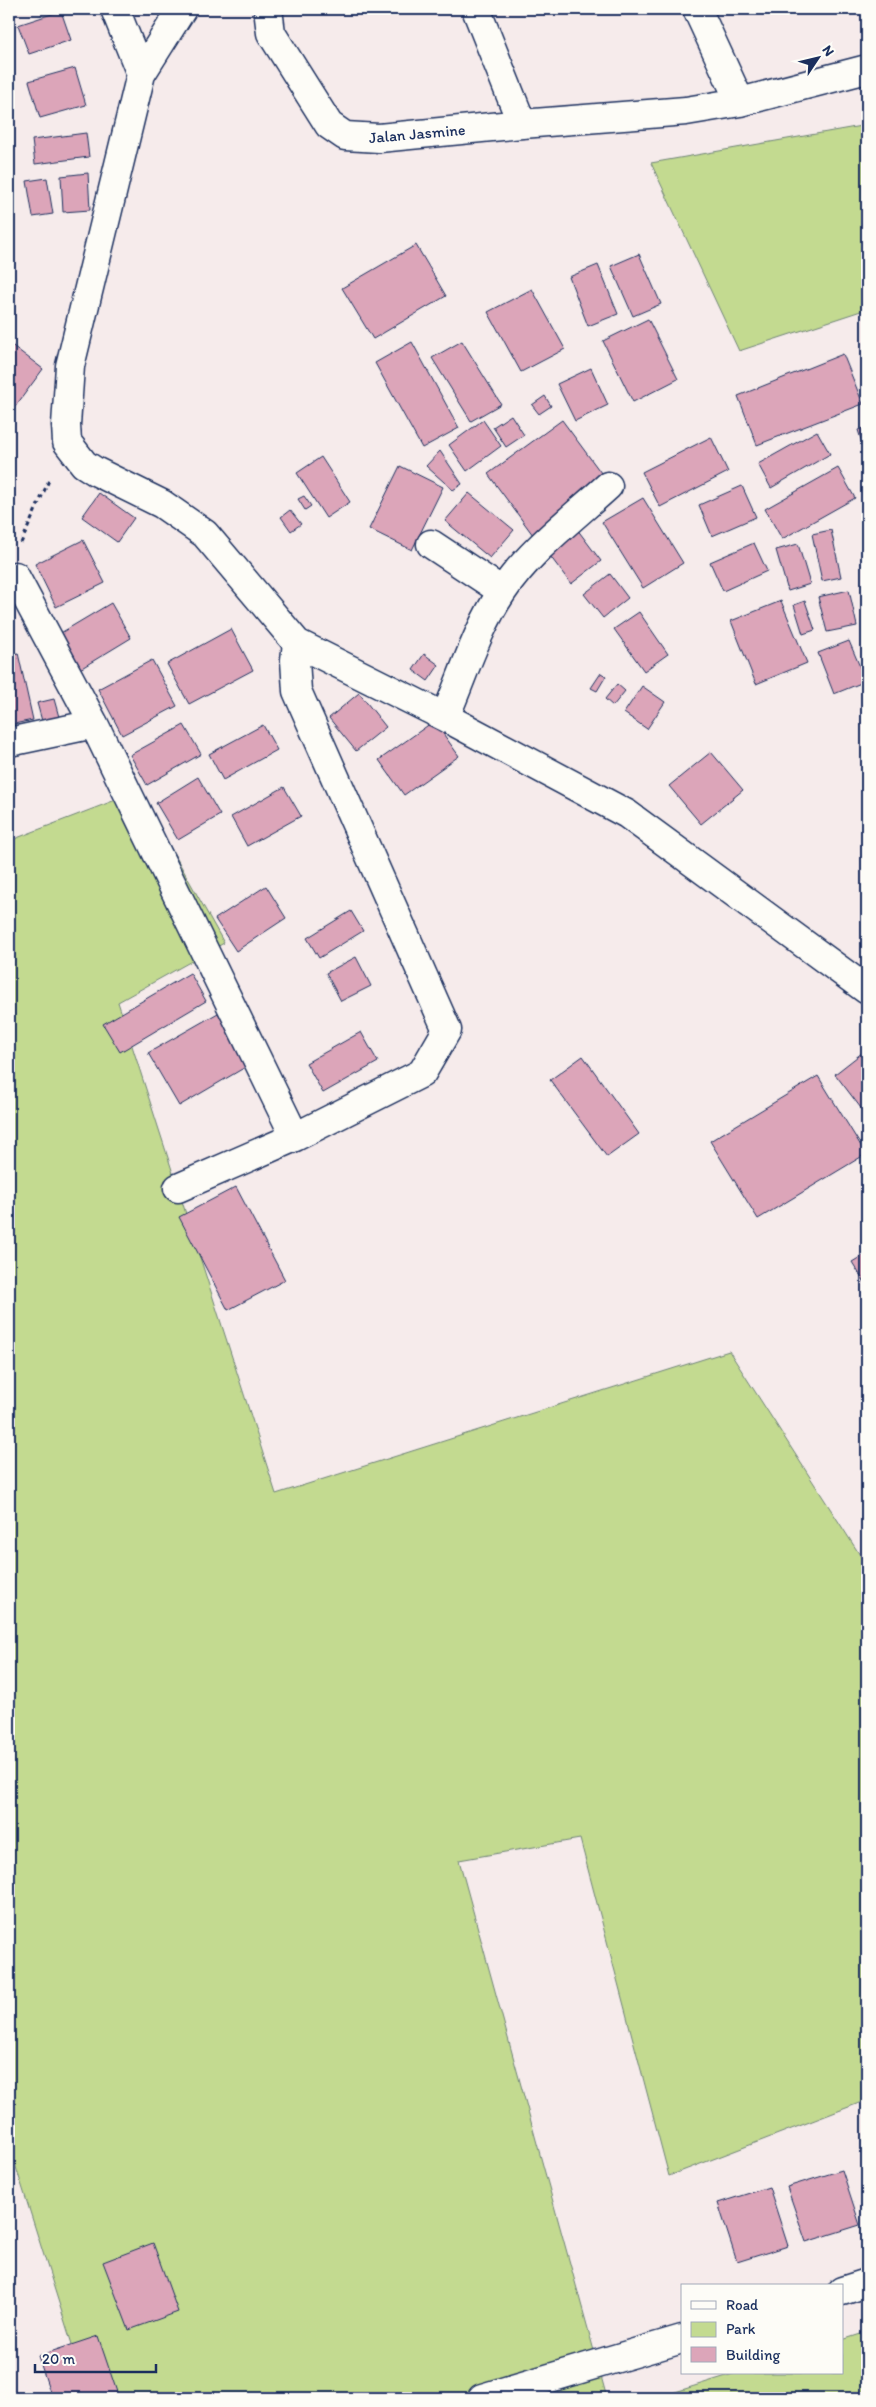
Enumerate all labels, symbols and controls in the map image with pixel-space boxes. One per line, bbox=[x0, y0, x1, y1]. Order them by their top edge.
north arrow bbox=[794, 32, 844, 82]
text: N bbox=[819, 42, 838, 60]
street label: Jalan Jasmine bbox=[368, 120, 466, 147]
legend bbox=[681, 2284, 844, 2374]
text: Road bbox=[726, 2296, 759, 2314]
text: Park bbox=[726, 2320, 756, 2338]
scale bar bbox=[35, 2342, 156, 2374]
text: Building bbox=[726, 2346, 780, 2364]
text: 20 m bbox=[42, 2350, 76, 2368]

